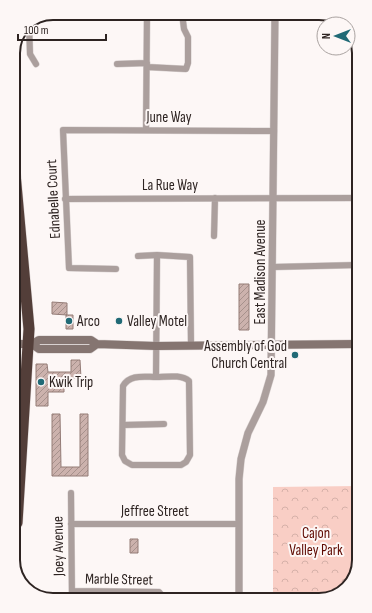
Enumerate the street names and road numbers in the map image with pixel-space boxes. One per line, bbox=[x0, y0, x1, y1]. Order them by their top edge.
street label: June Way bbox=[145, 108, 192, 127]
street label: Ednabelle Court bbox=[42, 158, 65, 239]
street label: La Rue Way bbox=[142, 176, 198, 195]
street label: East Madison Avenue bbox=[251, 220, 270, 324]
street label: Jeffree Street bbox=[120, 502, 189, 521]
street label: Joey Avenue bbox=[48, 516, 69, 577]
street label: Marble Street bbox=[85, 569, 154, 590]

